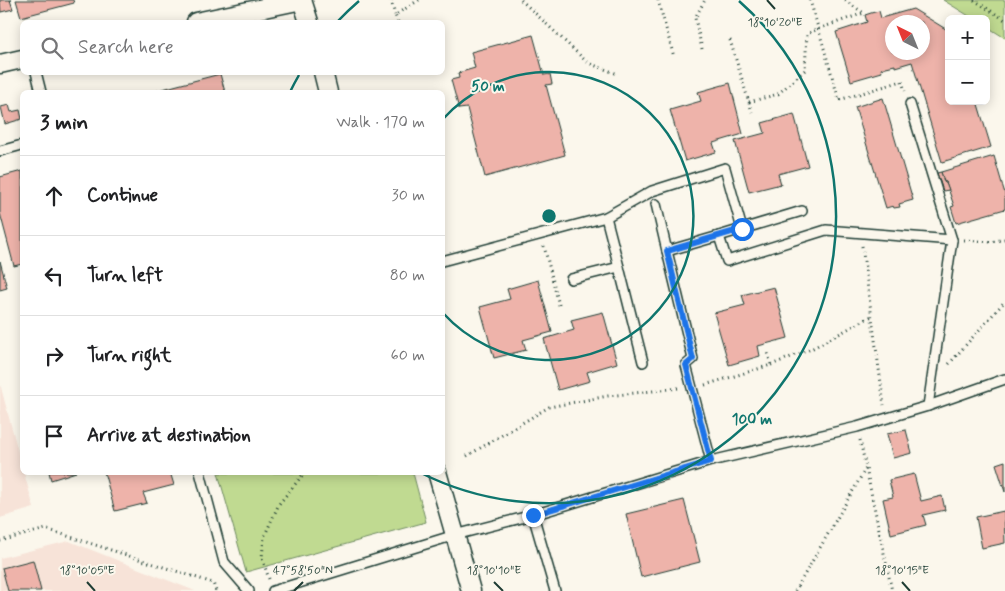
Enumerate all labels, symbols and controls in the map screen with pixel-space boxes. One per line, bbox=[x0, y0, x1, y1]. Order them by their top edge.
text: 18°10'20"E bbox=[748, 15, 802, 31]
north arrow bbox=[885, 15, 930, 60]
map controls bbox=[945, 15, 990, 105]
button: + bbox=[945, 15, 990, 60]
search box bbox=[20, 20, 445, 75]
icon: search bbox=[38, 34, 66, 62]
text: Search here bbox=[78, 35, 174, 60]
button: − bbox=[945, 60, 990, 105]
text: 50 m bbox=[471, 77, 505, 97]
text: 3 min bbox=[40, 109, 88, 137]
text: Walk · 170 m bbox=[336, 112, 425, 133]
icon: ahead bbox=[40, 182, 68, 210]
text: Continue bbox=[87, 183, 158, 208]
text: 30 m bbox=[392, 185, 425, 206]
centre of rings bbox=[540, 207, 558, 225]
route start bbox=[731, 218, 754, 241]
icon: left bbox=[40, 262, 68, 290]
text: Turn left bbox=[87, 263, 163, 288]
text: 80 m bbox=[390, 265, 425, 286]
icon: right bbox=[40, 342, 68, 370]
text: Turn right bbox=[87, 343, 171, 368]
text: 60 m bbox=[391, 345, 425, 366]
text: 100 m bbox=[732, 410, 772, 430]
icon: arrive bbox=[40, 422, 68, 450]
text: Arrive at destination bbox=[87, 423, 251, 448]
route end bbox=[522, 504, 545, 527]
text: 18°10'05"E bbox=[59, 563, 115, 579]
text: 47°58'50"N bbox=[273, 563, 333, 579]
text: 18°10'10"E bbox=[467, 563, 521, 579]
text: 18°10'15"E bbox=[875, 563, 929, 579]

